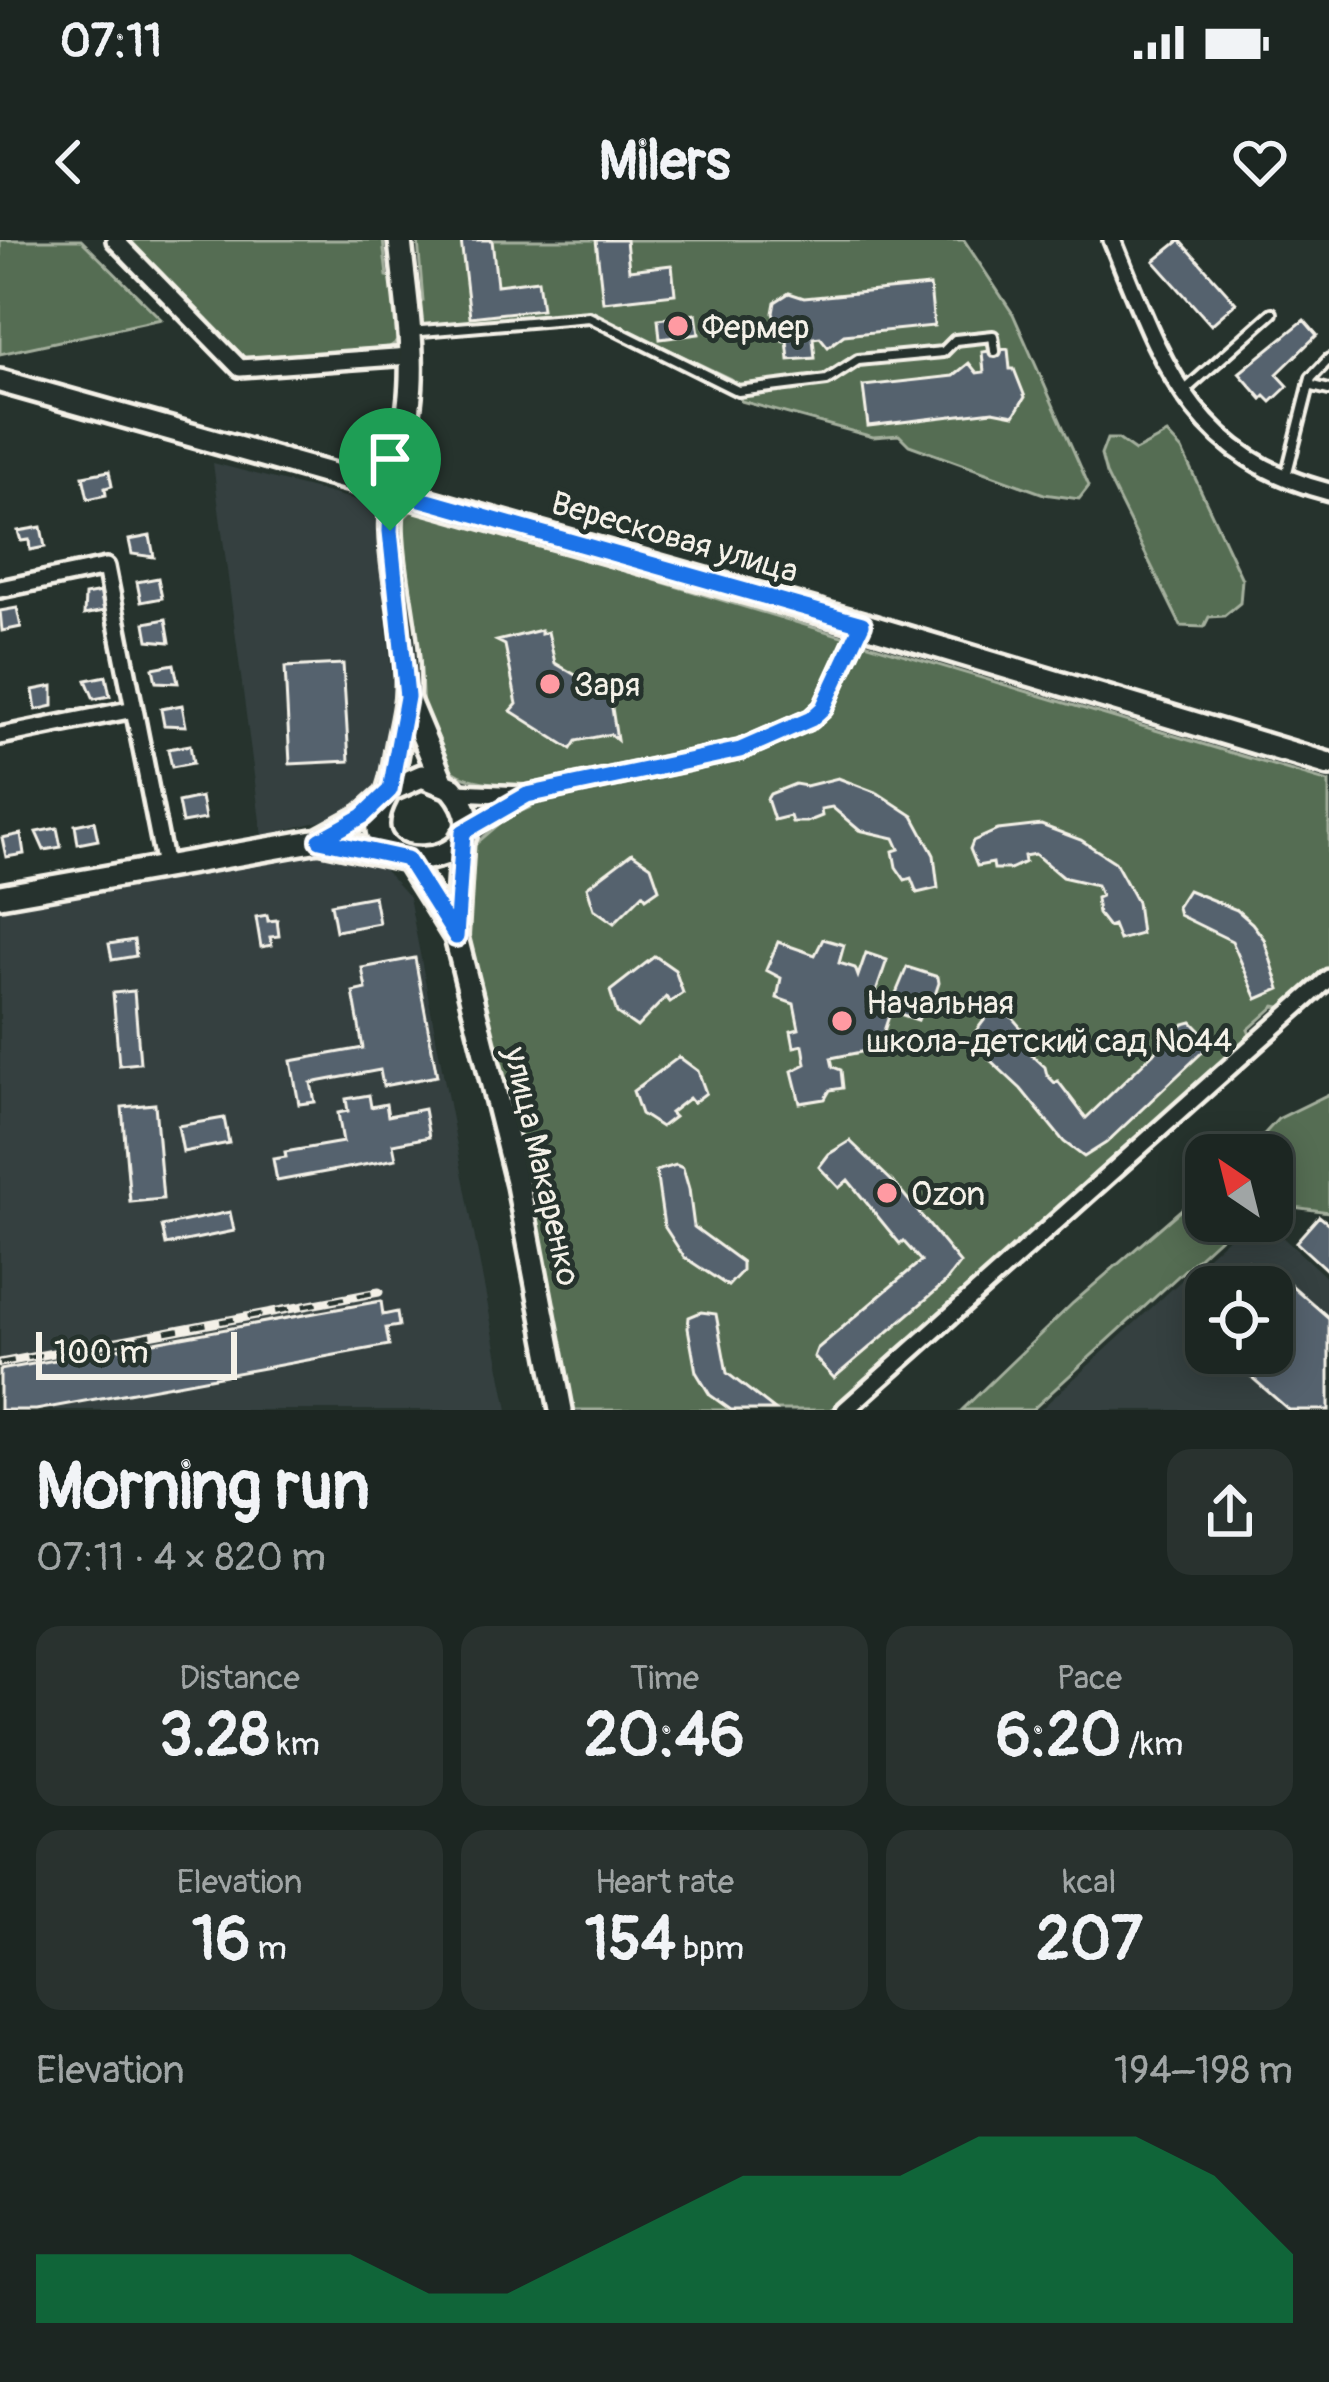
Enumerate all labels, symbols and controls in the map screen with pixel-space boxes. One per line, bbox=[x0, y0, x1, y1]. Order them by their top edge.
text: 07:11 bbox=[60, 14, 162, 70]
text: Milers bbox=[599, 128, 730, 196]
icon: back bbox=[36, 129, 102, 195]
icon: heart bbox=[1227, 129, 1293, 195]
place label: Фермер bbox=[702, 307, 810, 348]
marker: Фермер bbox=[665, 313, 691, 339]
pin bbox=[339, 408, 441, 531]
icon: arrive bbox=[357, 426, 423, 492]
street label: Вересковая улица bbox=[547, 483, 803, 592]
place label: Заря bbox=[574, 665, 640, 706]
marker: Заря bbox=[537, 671, 563, 697]
place label: Начальная школа-детский сад №44 bbox=[866, 983, 1232, 1062]
marker: Начальная школа-детский сад №44 bbox=[829, 1008, 855, 1034]
street label: улица Макаренко bbox=[494, 1042, 589, 1290]
north arrow bbox=[1185, 1134, 1293, 1242]
map controls bbox=[1185, 1134, 1293, 1374]
place label: Ozon bbox=[911, 1174, 985, 1215]
marker: Ozon bbox=[874, 1180, 900, 1206]
button: locate bbox=[1185, 1266, 1293, 1374]
scale bar bbox=[36, 1326, 237, 1379]
text: 100 m bbox=[54, 1332, 148, 1373]
text: Morning run bbox=[36, 1446, 370, 1529]
button: share bbox=[1167, 1449, 1293, 1575]
text: 07:11 · 4 × 820 m bbox=[36, 1533, 326, 1582]
text: Distance bbox=[179, 1658, 300, 1699]
text: Time bbox=[630, 1658, 699, 1699]
text: Pace bbox=[1057, 1658, 1122, 1699]
text: 3.28 bbox=[159, 1699, 270, 1774]
text: 20:46 bbox=[584, 1699, 745, 1774]
text: 6:20 bbox=[996, 1699, 1121, 1774]
text: km bbox=[270, 1724, 320, 1765]
text: /km bbox=[1121, 1724, 1183, 1765]
text: Elevation bbox=[177, 1862, 302, 1903]
text: Heart rate bbox=[595, 1862, 734, 1903]
text: kcal bbox=[1063, 1862, 1116, 1903]
text: 16 bbox=[192, 1903, 250, 1978]
text: 154 bbox=[585, 1903, 676, 1978]
text: 207 bbox=[1036, 1903, 1143, 1978]
text: m bbox=[250, 1928, 287, 1969]
text: bpm bbox=[676, 1928, 744, 1969]
text: Elevation bbox=[36, 2046, 185, 2095]
text: 194–198 m bbox=[1114, 2046, 1293, 2095]

